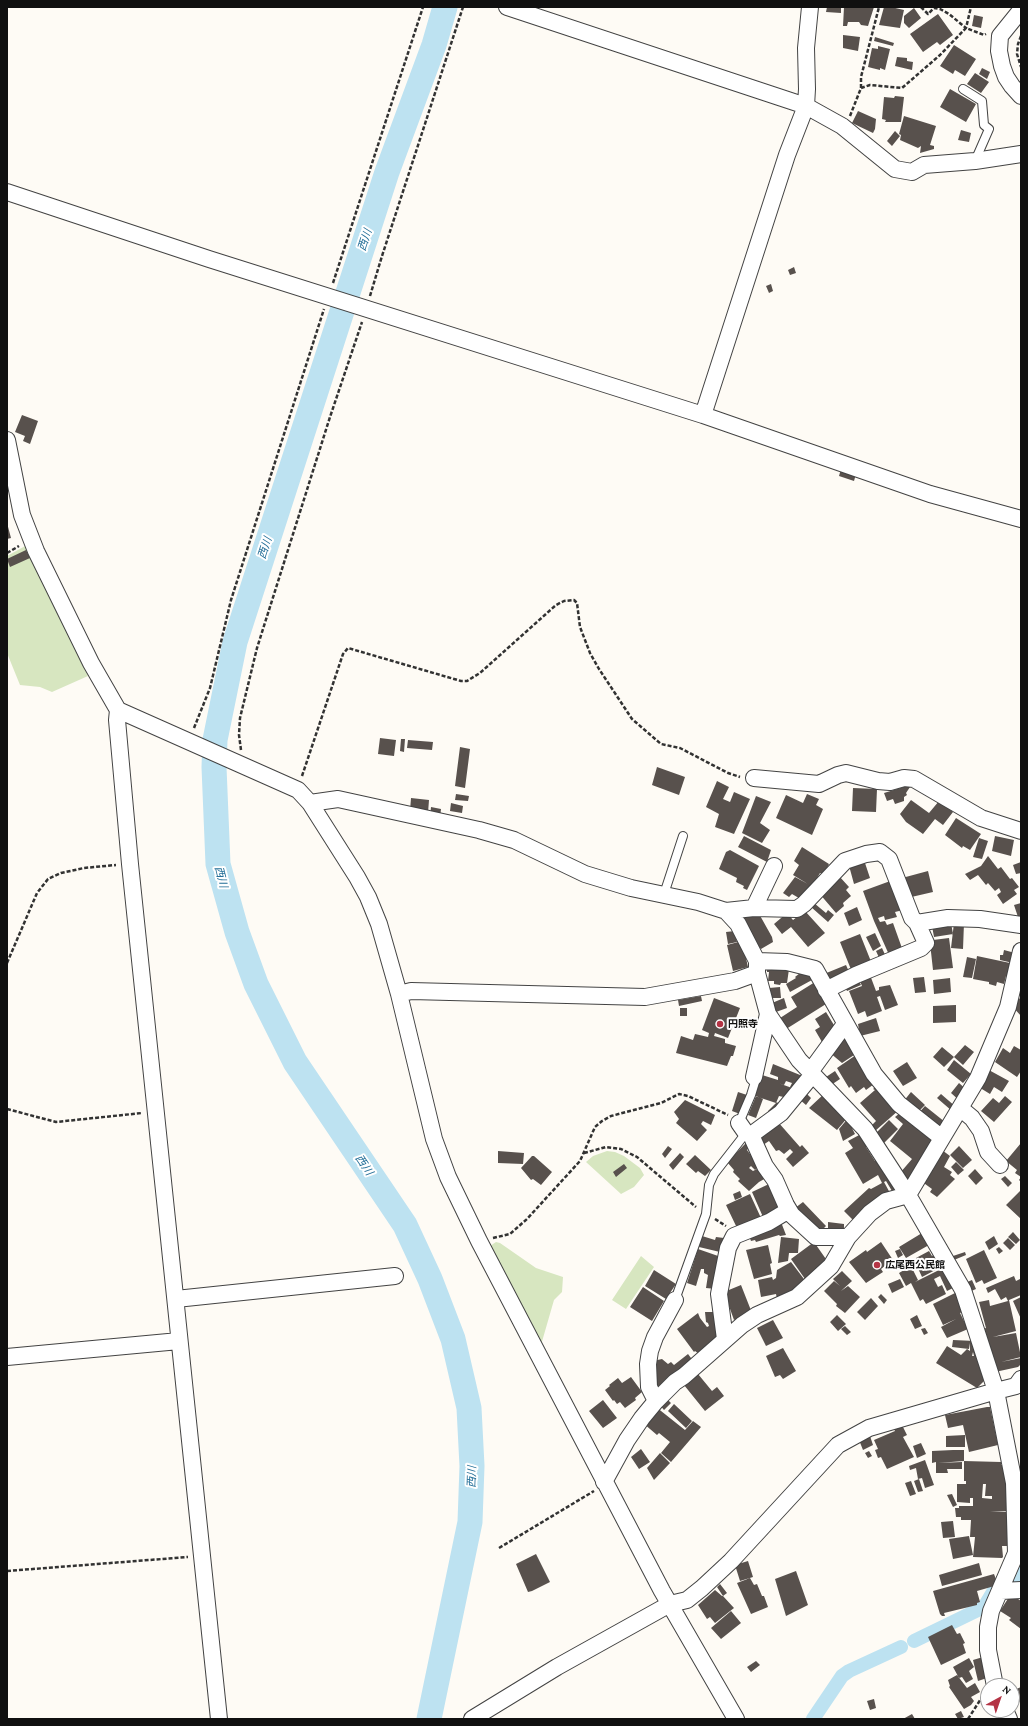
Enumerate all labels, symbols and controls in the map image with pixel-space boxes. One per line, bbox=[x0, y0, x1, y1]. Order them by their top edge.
water label: 西川 bbox=[355, 227, 375, 253]
water label: 西川 bbox=[255, 535, 275, 561]
water label: 西川 bbox=[212, 865, 230, 889]
place label: 円照寺 bbox=[728, 1018, 758, 1030]
marker: 円照寺 bbox=[715, 1019, 725, 1029]
water label: 西川 bbox=[352, 1152, 376, 1178]
place label: 広尾西公民館 bbox=[885, 1259, 945, 1271]
marker: 広尾西公民館 bbox=[872, 1260, 882, 1270]
water label: 西川 bbox=[465, 1466, 479, 1488]
north arrow bbox=[980, 1678, 1020, 1718]
text: N bbox=[1000, 1683, 1014, 1697]

